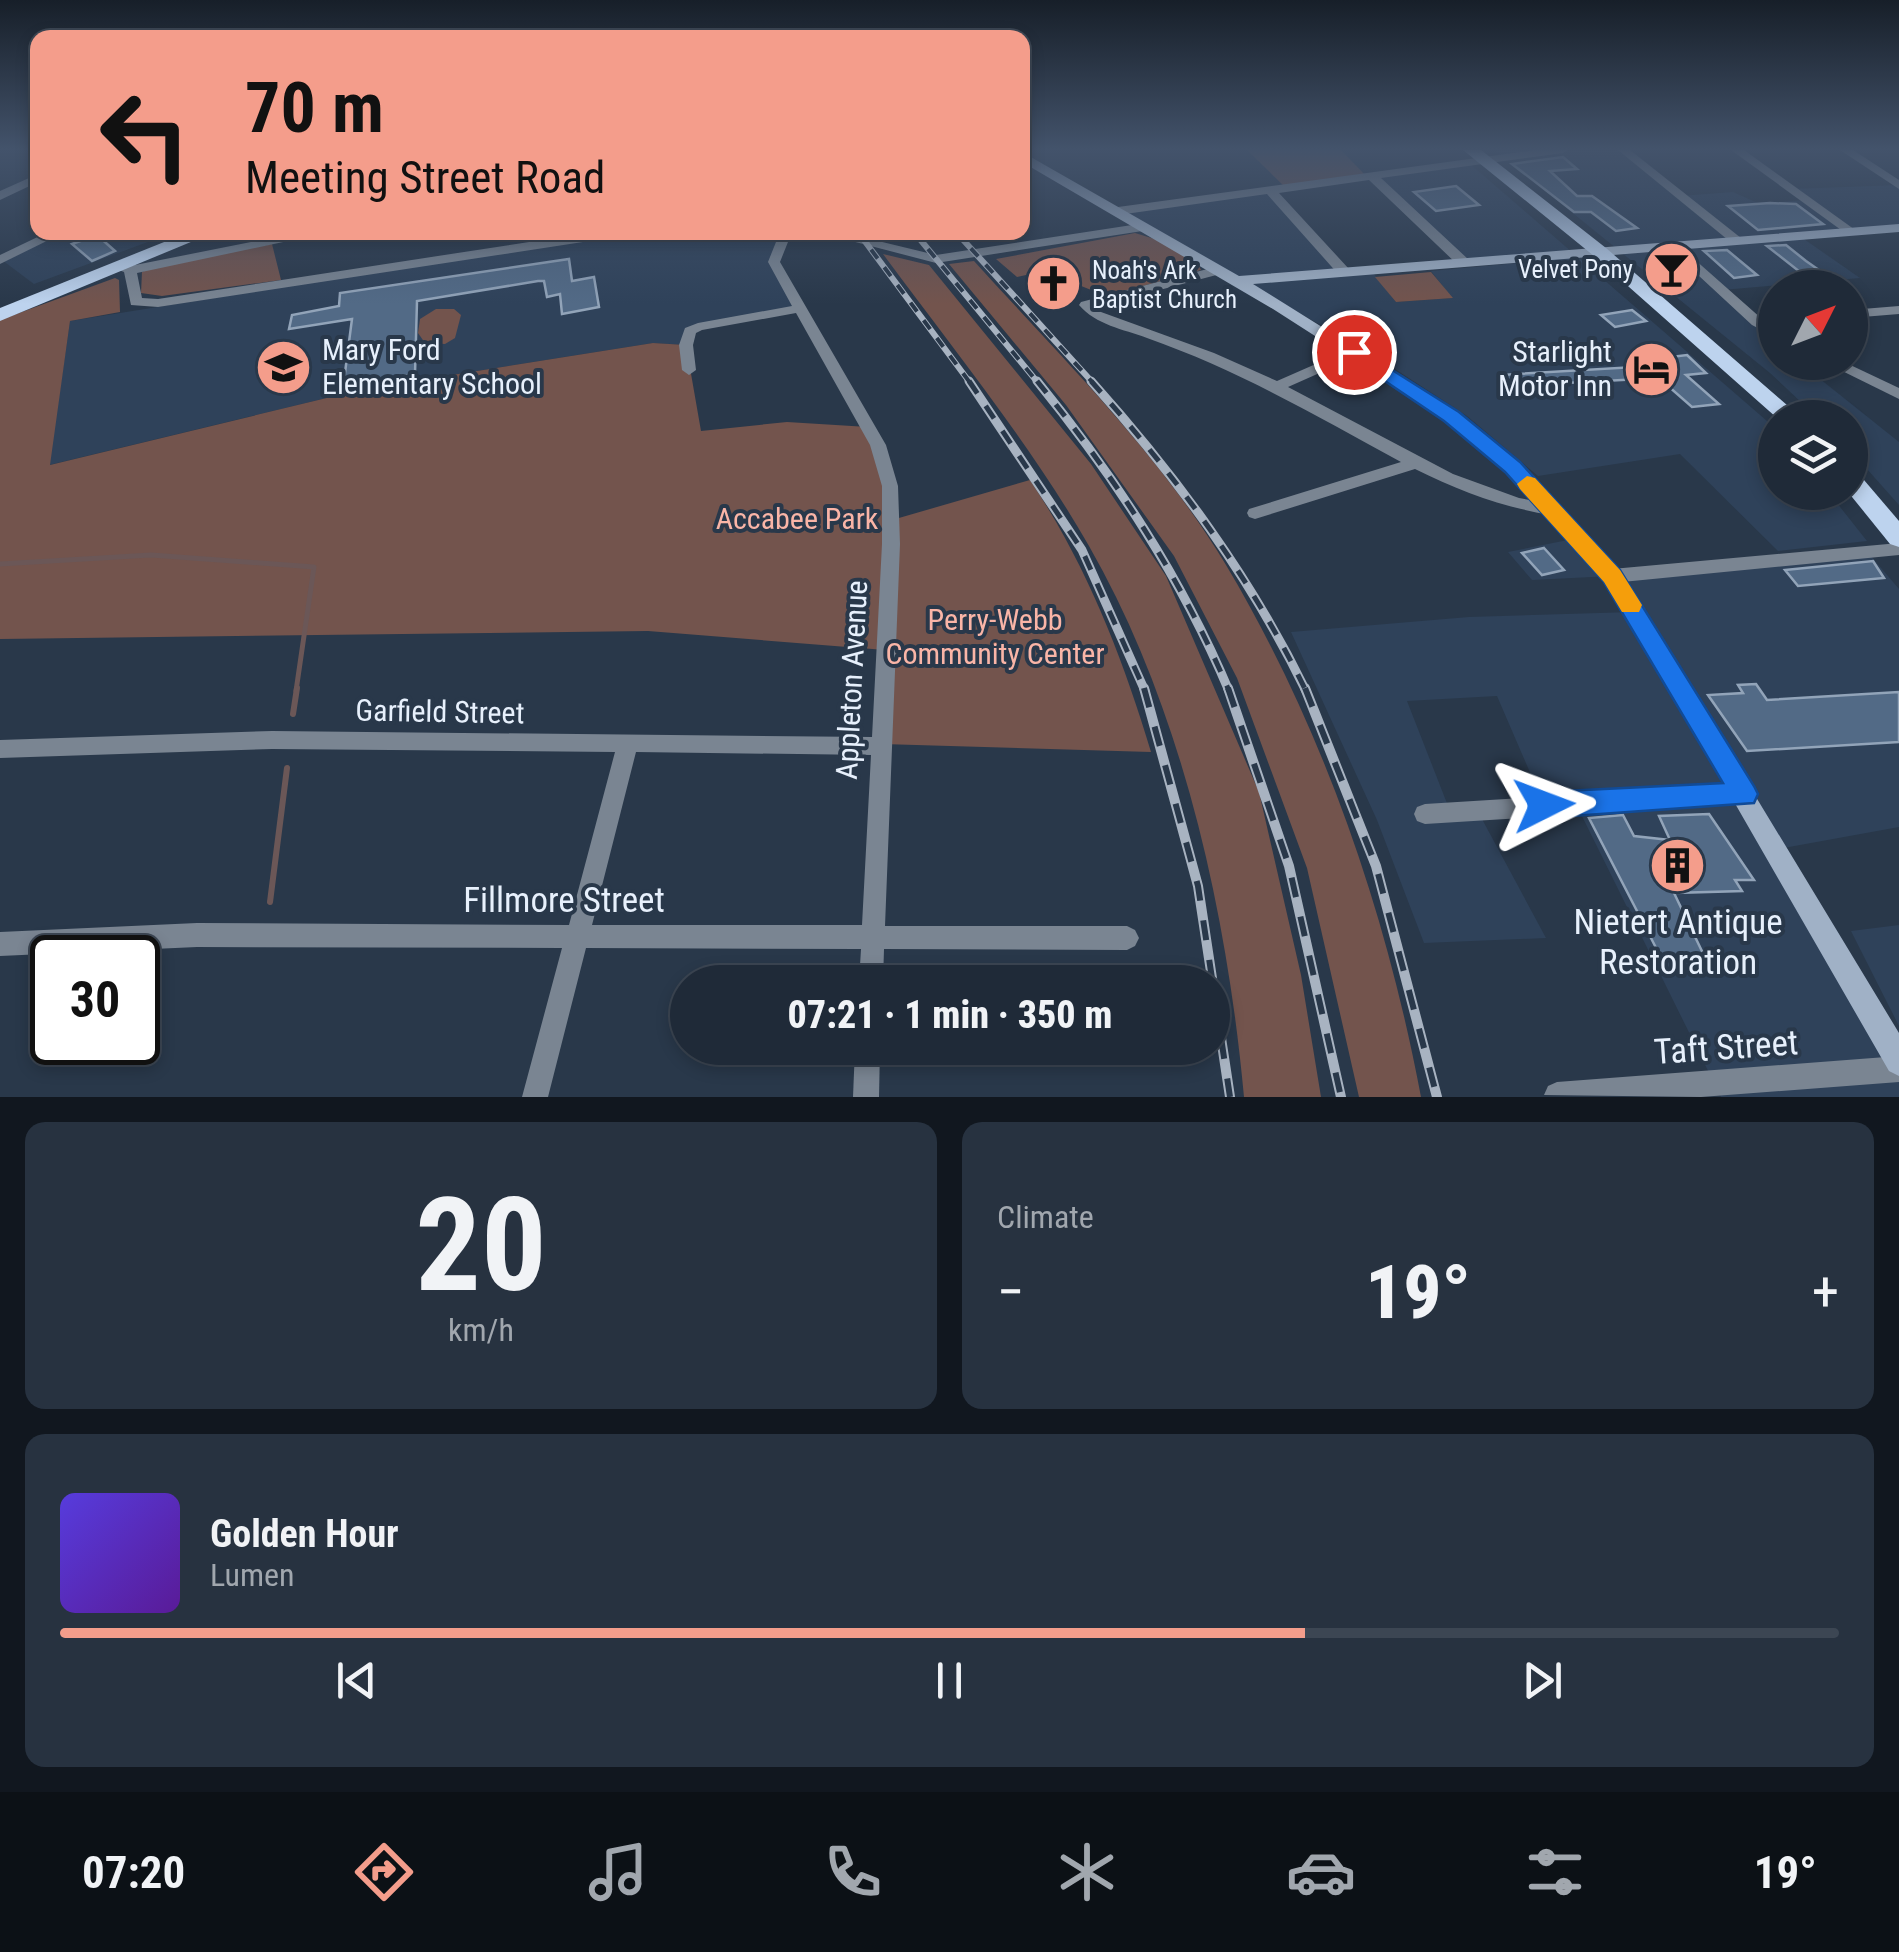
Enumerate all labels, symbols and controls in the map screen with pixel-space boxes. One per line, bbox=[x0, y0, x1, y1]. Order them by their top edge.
text: 70 m bbox=[245, 67, 384, 149]
icon: left bbox=[80, 70, 210, 200]
text: Meeting Street Road bbox=[245, 151, 605, 204]
bar icon: Velvet Pony bbox=[1642, 239, 1702, 299]
church icon: Noah's Ark Baptist Church bbox=[1023, 254, 1083, 314]
place label: Velvet Pony bbox=[1518, 255, 1633, 284]
place label: Noah's Ark Baptist Church bbox=[1092, 256, 1237, 314]
north arrow bbox=[1758, 270, 1868, 380]
map controls bbox=[1758, 270, 1868, 510]
pin bbox=[1312, 310, 1397, 395]
icon: arrive bbox=[1327, 325, 1382, 380]
place label: Mary Ford Elementary School bbox=[322, 332, 542, 401]
place label: Starlight Motor Inn bbox=[1498, 334, 1612, 403]
school or university icon: Mary Ford Elementary School bbox=[253, 337, 313, 397]
hotel icon: Starlight Motor Inn bbox=[1621, 339, 1681, 399]
button: layers bbox=[1758, 400, 1868, 510]
park label: Accabee Park bbox=[716, 501, 879, 536]
street label: Appleton Avenue bbox=[829, 580, 874, 780]
park label: Perry-Webb Community Center bbox=[885, 602, 1105, 671]
street label: Garfield Street bbox=[355, 693, 525, 730]
position arrow bbox=[1492, 753, 1596, 857]
building icon: Nietert Antique Restoration bbox=[1648, 836, 1708, 896]
street label: Fillmore Street bbox=[463, 880, 665, 921]
place label: Nietert Antique Restoration bbox=[1573, 902, 1783, 983]
speed limit sign: 30 bbox=[30, 935, 160, 1065]
text: 07:21 · 1 min · 350 m bbox=[788, 993, 1112, 1037]
street label: Taft Street bbox=[1653, 1022, 1800, 1073]
text: 20 bbox=[415, 1169, 547, 1322]
text: Climate bbox=[997, 1198, 1094, 1236]
text: 19° bbox=[1365, 1248, 1471, 1336]
text: − bbox=[997, 1260, 1025, 1324]
text: + bbox=[1812, 1260, 1839, 1324]
text: km/h bbox=[448, 1311, 514, 1349]
text: Golden Hour bbox=[210, 1512, 399, 1556]
text: Lumen bbox=[210, 1556, 295, 1594]
icon: previous bbox=[329, 1653, 384, 1708]
icon: pause bbox=[922, 1653, 977, 1708]
icon: next bbox=[1515, 1653, 1570, 1708]
icon: directions bbox=[349, 1837, 419, 1907]
icon: music bbox=[583, 1837, 653, 1907]
icon: phone bbox=[818, 1837, 888, 1907]
icon: climate bbox=[1052, 1837, 1122, 1907]
icon: car bbox=[1286, 1837, 1356, 1907]
icon: filters bbox=[1520, 1837, 1590, 1907]
text: 07:20 bbox=[82, 1846, 185, 1899]
text: 19° bbox=[1754, 1846, 1817, 1899]

